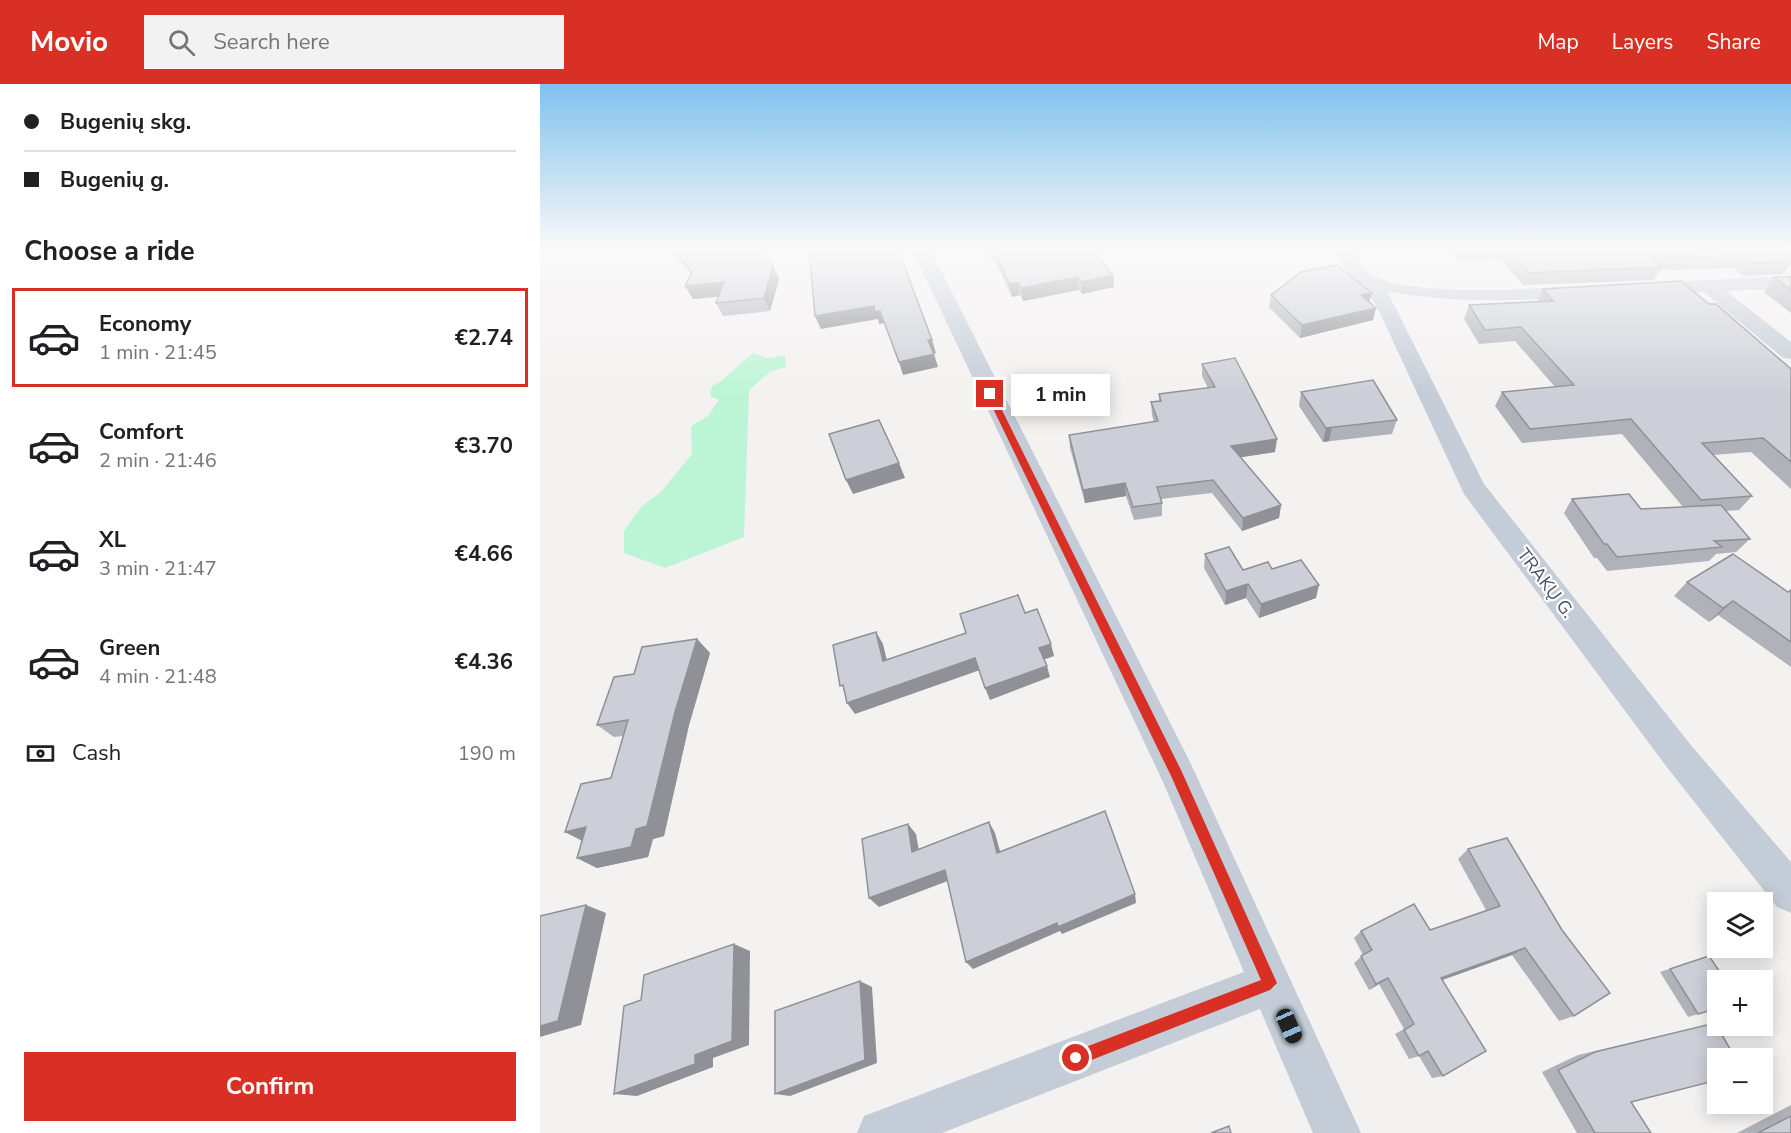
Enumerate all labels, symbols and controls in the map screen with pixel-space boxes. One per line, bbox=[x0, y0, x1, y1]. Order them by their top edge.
search box bbox=[144, 15, 564, 69]
text: Movio bbox=[30, 23, 108, 61]
icon: search bbox=[165, 26, 198, 59]
text: Search here bbox=[213, 27, 330, 57]
text: Map bbox=[1537, 28, 1579, 56]
text: Layers bbox=[1612, 28, 1673, 56]
text: Share bbox=[1706, 28, 1761, 56]
text: Bugenių skg. bbox=[60, 107, 191, 137]
text: Bugenių g. bbox=[60, 165, 169, 195]
text: Choose a ride bbox=[24, 233, 195, 270]
text: Economy bbox=[99, 309, 191, 339]
icon: car bbox=[27, 311, 81, 365]
text: €2.74 bbox=[455, 323, 513, 353]
text: 1 min · 21:45 bbox=[99, 339, 217, 366]
callout: 1 min bbox=[1011, 373, 1110, 415]
route end bbox=[976, 380, 1003, 407]
text: 1 min bbox=[1035, 381, 1086, 408]
text: Comfort bbox=[99, 417, 183, 447]
icon: car bbox=[27, 419, 81, 473]
text: €3.70 bbox=[455, 431, 513, 461]
text: 2 min · 21:46 bbox=[99, 447, 217, 474]
text: XL bbox=[99, 525, 126, 555]
icon: car bbox=[27, 527, 81, 581]
text: €4.66 bbox=[455, 539, 513, 569]
street label: TRAKŲ G. bbox=[1512, 543, 1580, 623]
text: 3 min · 21:47 bbox=[99, 555, 217, 582]
text: Green bbox=[99, 633, 160, 663]
icon: car bbox=[27, 635, 81, 689]
text: €4.36 bbox=[455, 647, 513, 677]
text: 4 min · 21:48 bbox=[99, 663, 217, 690]
icon: cash bbox=[24, 737, 57, 770]
text: Cash bbox=[72, 738, 121, 768]
text: 190 m bbox=[458, 740, 516, 767]
map controls bbox=[1707, 892, 1773, 1114]
button: layers bbox=[1707, 892, 1773, 958]
button: + bbox=[1707, 970, 1773, 1036]
car bbox=[1273, 1006, 1305, 1046]
route start bbox=[1062, 1044, 1089, 1071]
button: − bbox=[1707, 1048, 1773, 1114]
button: Confirm bbox=[24, 1052, 516, 1121]

